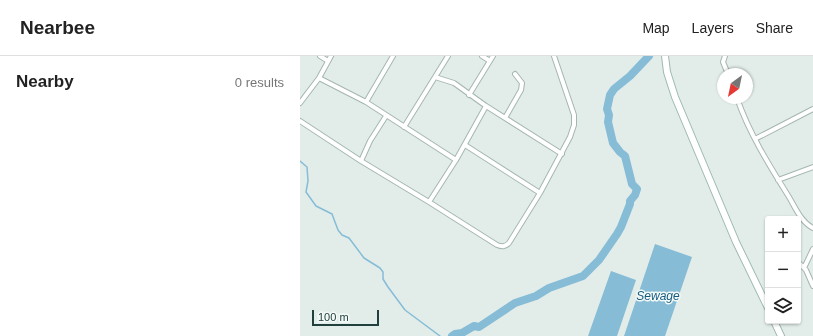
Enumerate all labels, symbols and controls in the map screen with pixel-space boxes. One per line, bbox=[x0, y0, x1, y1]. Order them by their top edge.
text: Nearbee bbox=[20, 17, 95, 38]
text: Map bbox=[642, 20, 670, 36]
text: Layers bbox=[692, 20, 734, 36]
text: Share bbox=[756, 20, 793, 36]
north arrow bbox=[717, 68, 753, 104]
text: Nearby bbox=[16, 72, 74, 91]
text: 0 results bbox=[235, 75, 284, 90]
map controls bbox=[765, 216, 801, 324]
button: + bbox=[765, 216, 801, 252]
button: − bbox=[765, 252, 801, 288]
button: layers bbox=[765, 288, 801, 324]
water label: Sewage bbox=[636, 289, 680, 303]
scale bar bbox=[312, 308, 379, 327]
text: 100 m bbox=[318, 311, 349, 323]

